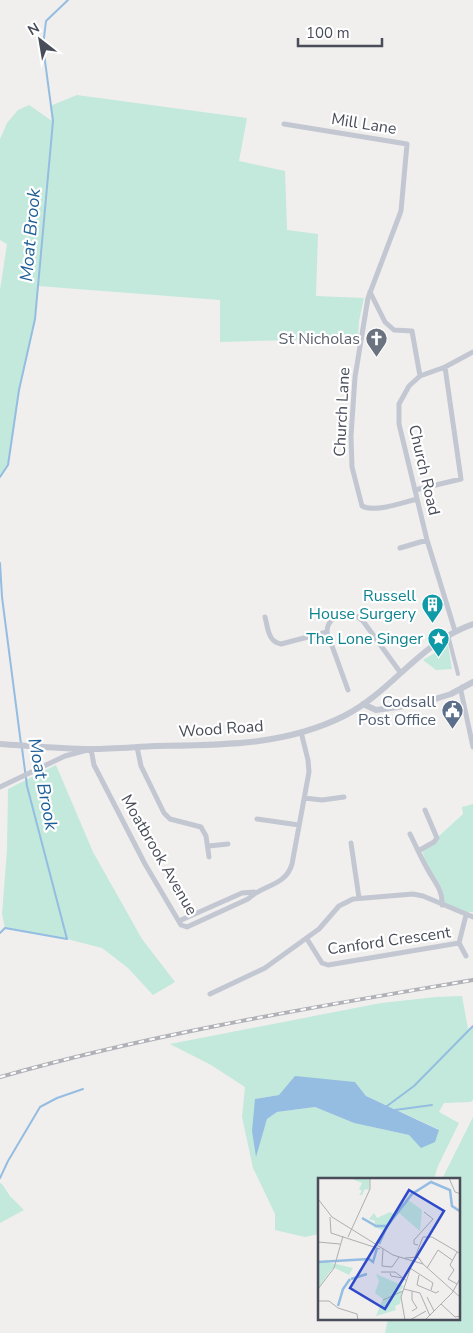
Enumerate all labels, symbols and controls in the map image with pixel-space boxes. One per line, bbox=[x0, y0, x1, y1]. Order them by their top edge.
north arrow bbox=[15, 15, 65, 65]
scale bar bbox=[298, 15, 382, 47]
text: N bbox=[24, 18, 43, 40]
text: 100 m bbox=[306, 23, 350, 43]
street label: Mill Lane bbox=[330, 108, 398, 140]
water label: Moat Brook bbox=[14, 186, 46, 283]
church icon: St Nicholas bbox=[364, 327, 388, 358]
place label: St Nicholas bbox=[279, 328, 360, 350]
street label: Church Lane bbox=[329, 367, 355, 457]
street label: Church Road bbox=[403, 423, 445, 517]
place label: Russell House Surgery bbox=[309, 585, 417, 625]
building icon: Russell House Surgery bbox=[420, 593, 444, 624]
place icon: The Lone Singer bbox=[427, 627, 451, 658]
place label: The Lone Singer bbox=[306, 628, 423, 650]
place label: Codsall Post Office bbox=[358, 691, 436, 731]
public building icon: Codsall Post Office bbox=[440, 699, 464, 730]
street label: Wood Road bbox=[178, 715, 264, 743]
water label: Moat Brook bbox=[22, 736, 64, 833]
street label: Moatbrook Avenue bbox=[115, 791, 203, 919]
street label: Canford Crescent bbox=[326, 921, 452, 961]
inset map bbox=[318, 1178, 460, 1320]

